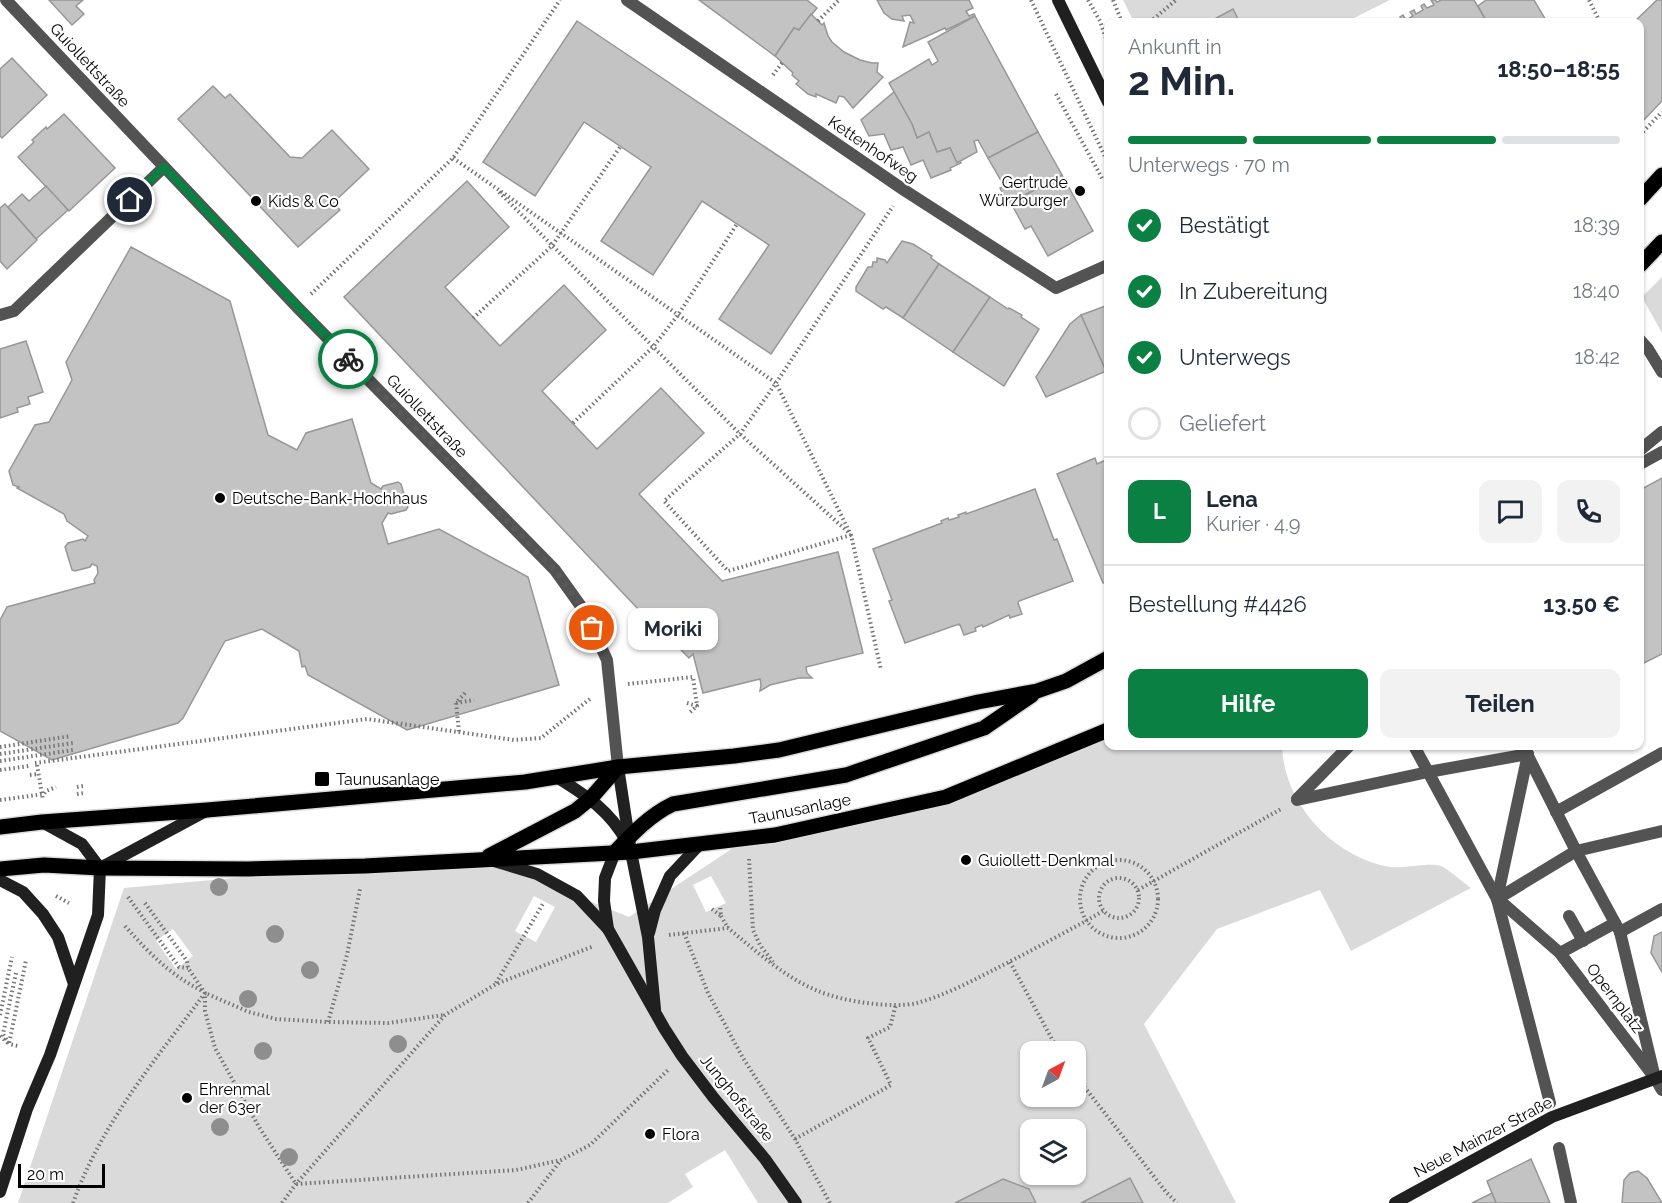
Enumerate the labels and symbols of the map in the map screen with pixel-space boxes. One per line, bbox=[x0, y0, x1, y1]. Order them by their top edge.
street label: Guiollettstraße bbox=[46, 19, 134, 111]
street label: Kettenhofweg bbox=[824, 112, 922, 186]
place label: Gertrude Würzburger bbox=[979, 173, 1068, 210]
pin bbox=[104, 174, 155, 225]
marker: Gertrude Würzburger bbox=[1073, 184, 1087, 198]
place label: Kids & Co bbox=[268, 192, 339, 211]
marker: Kids & Co bbox=[249, 194, 263, 208]
courier bbox=[318, 329, 378, 389]
street label: Guiollettstraße bbox=[383, 370, 471, 462]
place label: Deutsche-Bank-Hochhaus bbox=[232, 489, 428, 508]
marker: Deutsche-Bank-Hochhaus bbox=[213, 491, 227, 505]
pin bbox=[566, 602, 617, 653]
callout: Moriki bbox=[628, 607, 718, 649]
marker: Taunusanlage bbox=[313, 770, 331, 788]
place label: Taunusanlage bbox=[336, 770, 439, 789]
street label: Taunusanlage bbox=[747, 790, 853, 828]
place label: Guiollett-Denkmal bbox=[978, 851, 1114, 870]
marker: Guiollett-Denkmal bbox=[959, 853, 973, 867]
street label: Opernplatz bbox=[1583, 959, 1647, 1037]
north arrow bbox=[1020, 1041, 1086, 1107]
street label: Junghofstraße bbox=[696, 1051, 778, 1145]
place label: Ehrenmal der 63er bbox=[199, 1080, 271, 1117]
marker: Ehrenmal der 63er bbox=[180, 1091, 194, 1105]
street label: Neue Mainzer Straße bbox=[1411, 1092, 1555, 1182]
place label: Flora bbox=[662, 1125, 700, 1144]
marker: Flora bbox=[643, 1127, 657, 1141]
scale bar bbox=[18, 1161, 105, 1188]

